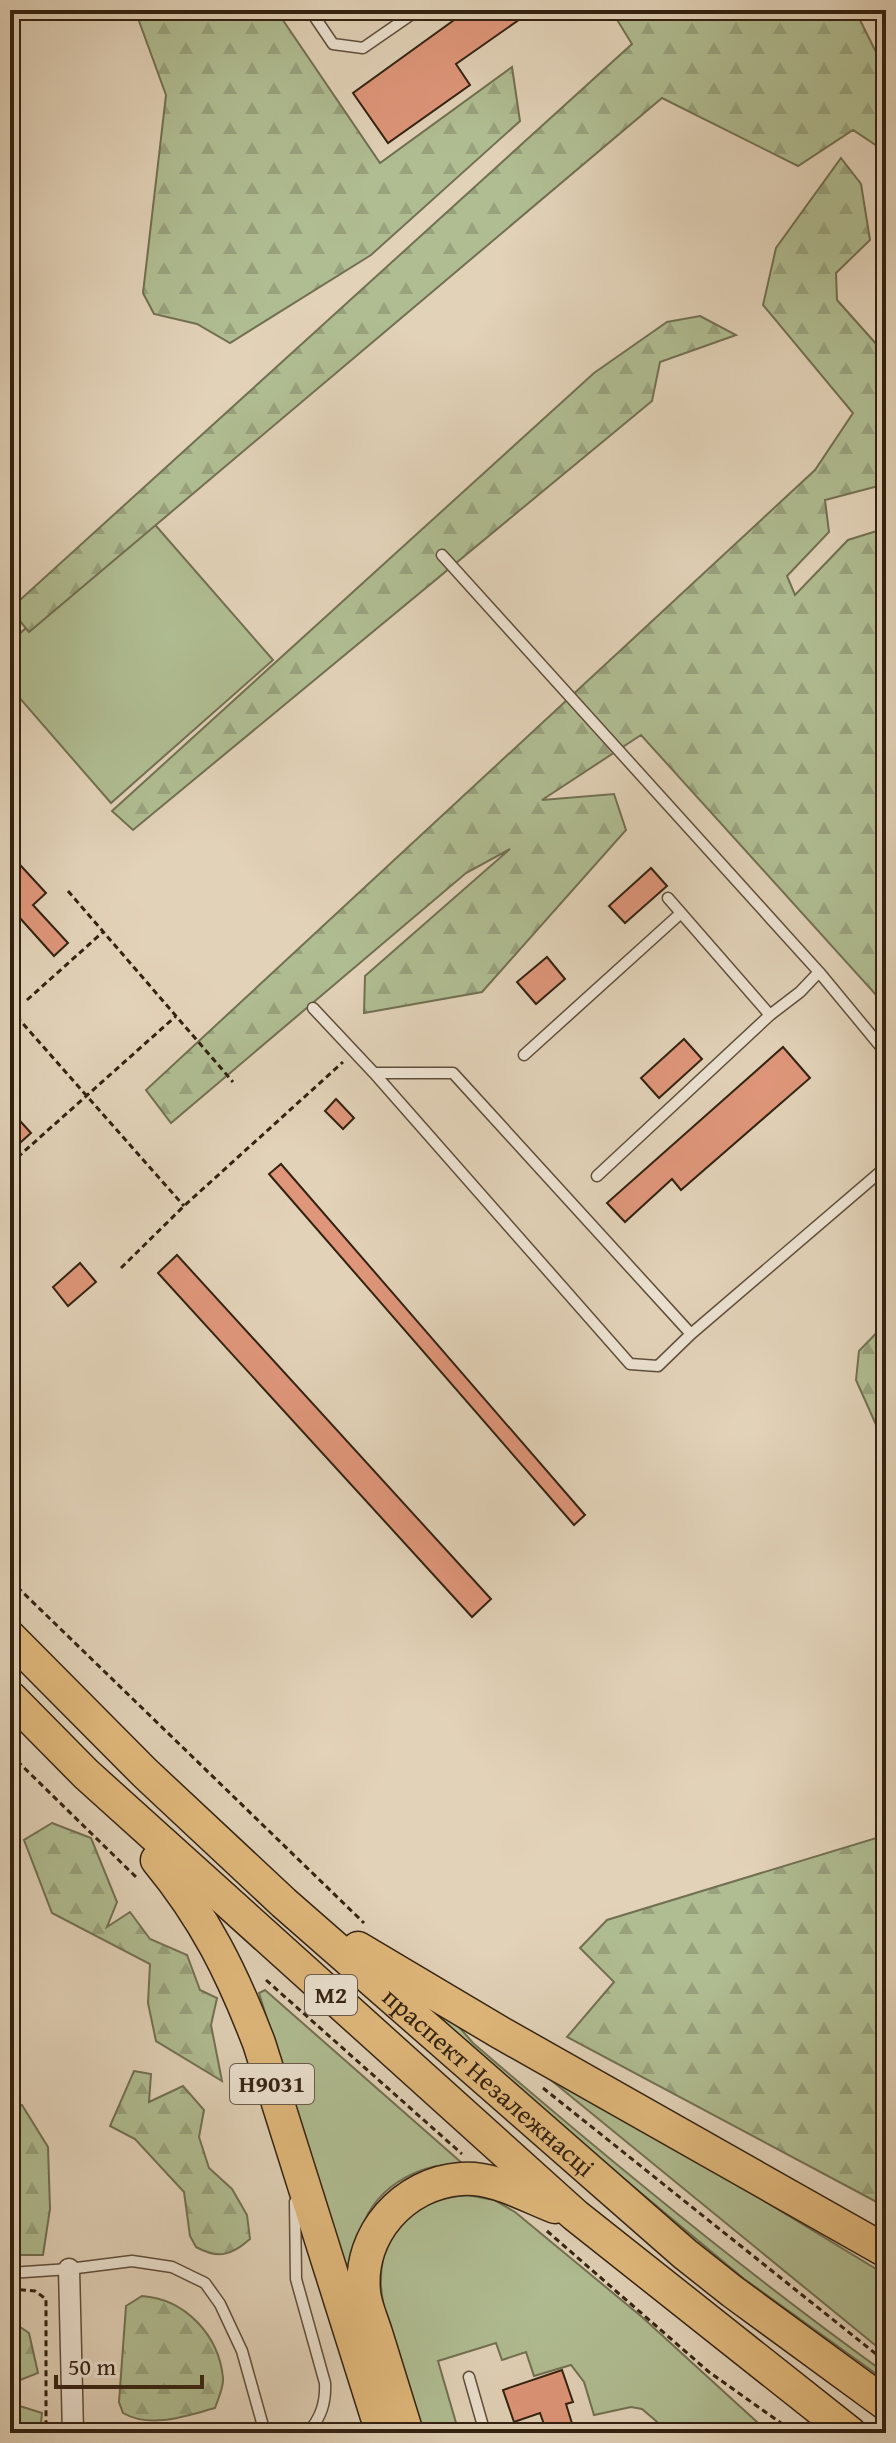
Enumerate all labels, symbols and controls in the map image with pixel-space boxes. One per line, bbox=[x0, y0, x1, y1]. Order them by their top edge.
road number: М2 bbox=[305, 1975, 357, 2015]
street label: праспект Незалежнасці bbox=[374, 1978, 604, 2186]
road number: Н9031 bbox=[230, 2064, 314, 2104]
scale bar bbox=[56, 2339, 202, 2389]
text: 50 m bbox=[68, 2349, 116, 2384]

